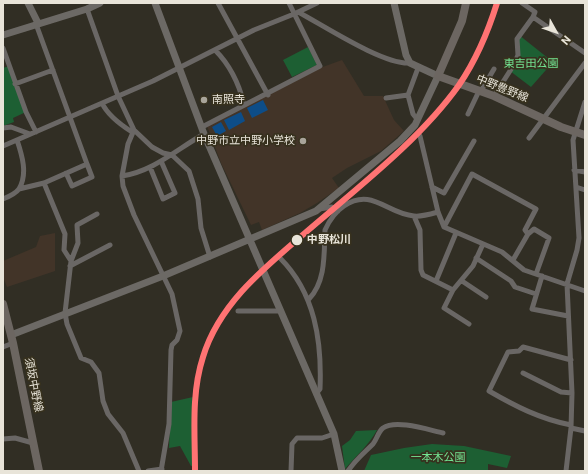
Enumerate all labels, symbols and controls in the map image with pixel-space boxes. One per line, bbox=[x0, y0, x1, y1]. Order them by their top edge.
north arrow bbox=[536, 12, 576, 52]
text: N bbox=[558, 33, 573, 47]
park label: 東吉田公園 bbox=[504, 57, 558, 71]
street label: 中野豊野線 bbox=[474, 73, 530, 105]
place label: 南照寺 bbox=[212, 93, 245, 107]
marker: 南照寺 bbox=[199, 95, 209, 105]
place label: 中野市立中野小学校 bbox=[196, 134, 295, 148]
marker: 中野市立中野小学校 bbox=[298, 136, 308, 146]
marker: 中野松川 bbox=[290, 233, 304, 247]
place label: 中野松川 bbox=[307, 233, 351, 247]
street label: 須坂中野線 bbox=[21, 357, 45, 413]
park label: 一本木公園 bbox=[411, 451, 465, 465]

